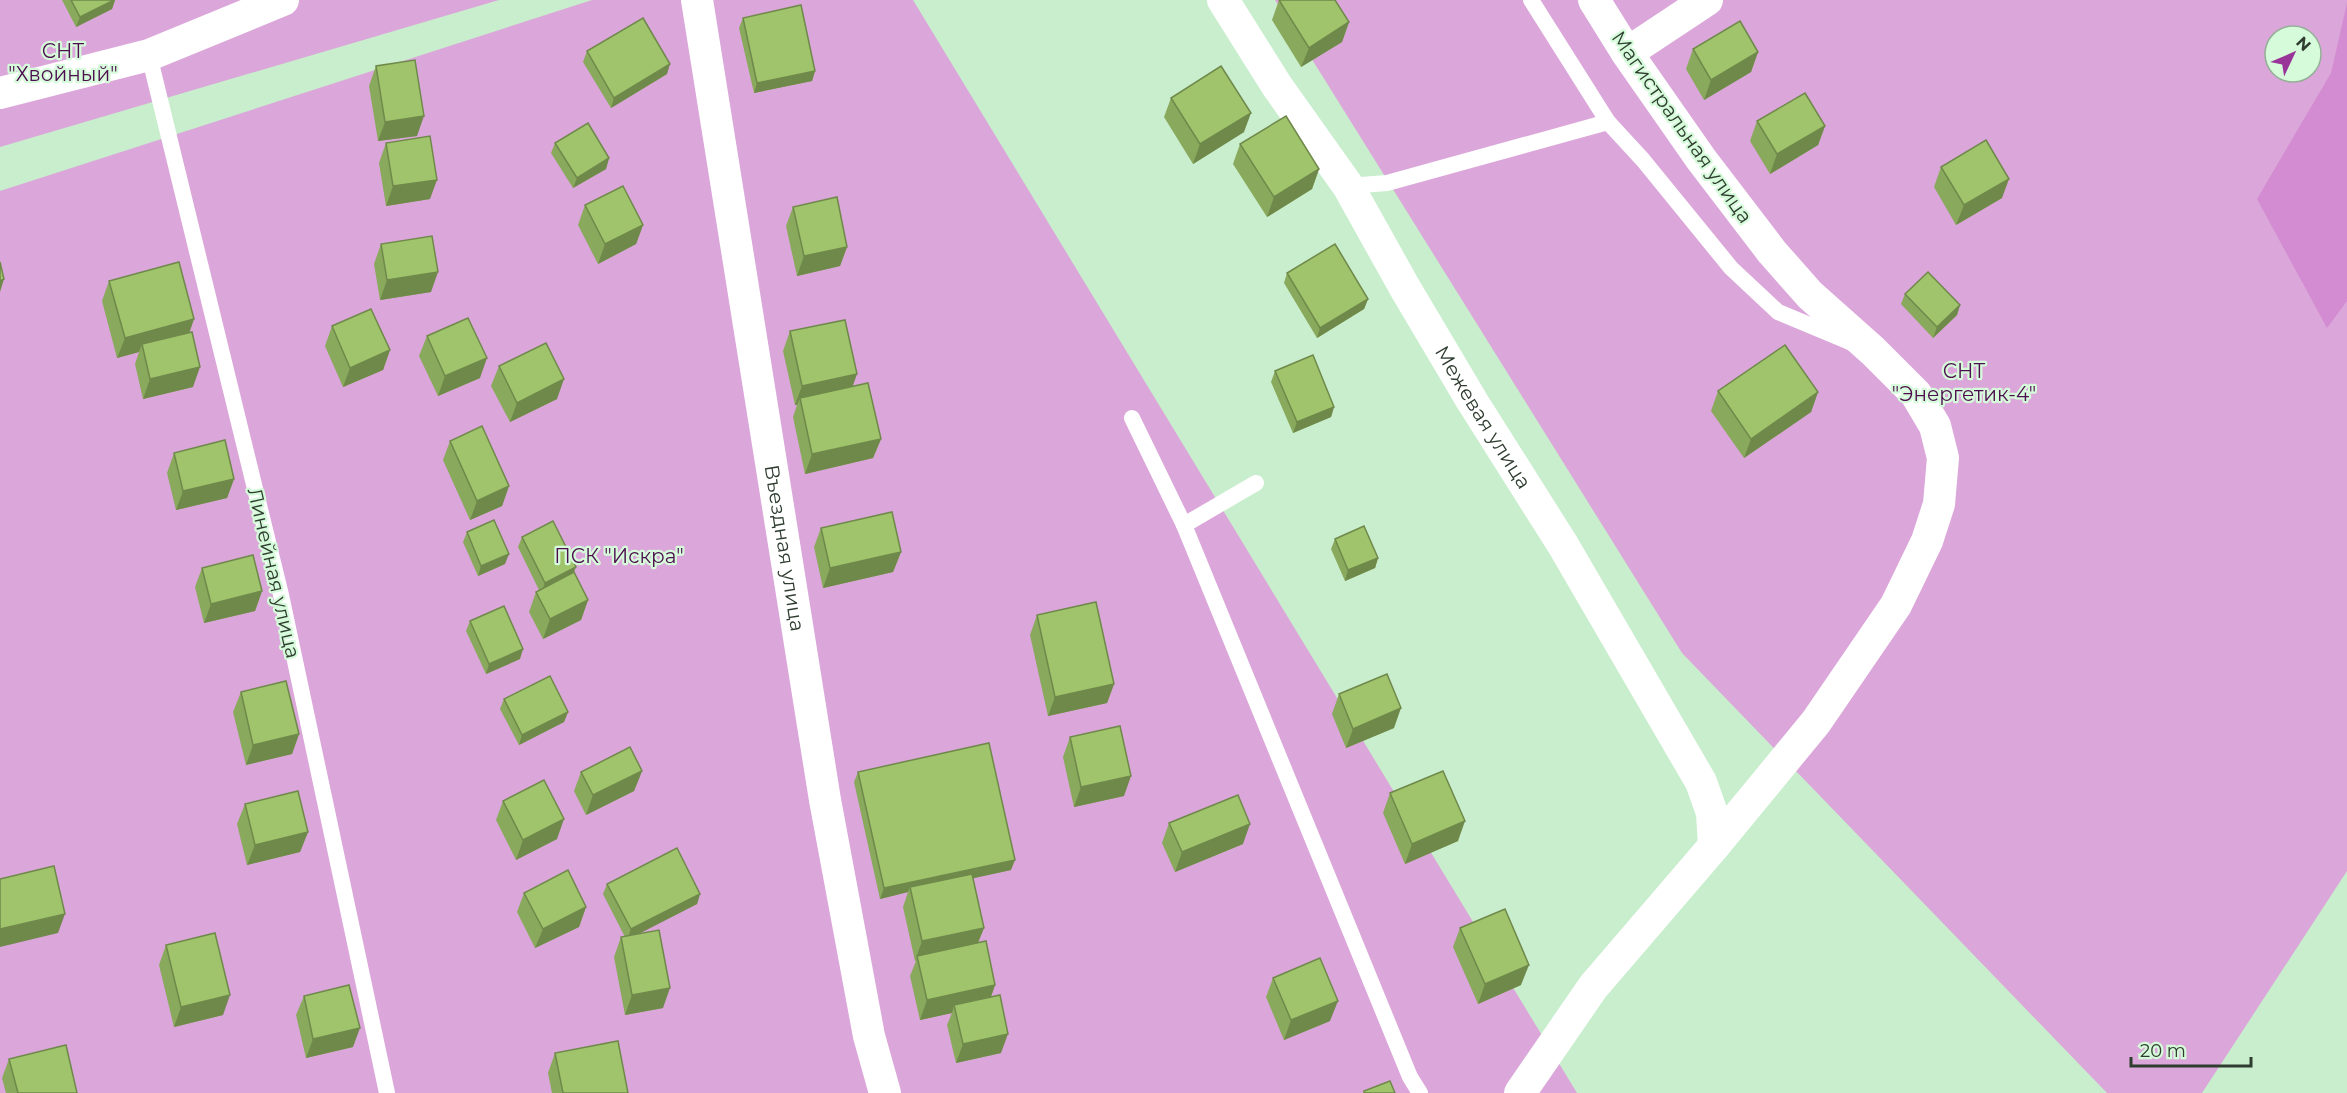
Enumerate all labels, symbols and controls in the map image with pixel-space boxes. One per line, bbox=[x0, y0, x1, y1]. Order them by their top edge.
north arrow bbox=[2263, 24, 2323, 84]
street label: Магистральная улица bbox=[1607, 26, 1757, 228]
text: N bbox=[2292, 33, 2315, 55]
park label: СНТ "Хвойный" bbox=[8, 39, 118, 86]
street label: Межевая улица bbox=[1430, 341, 1536, 493]
park label: СНТ "Энергетик-4" bbox=[1892, 359, 2036, 406]
street label: Въездная улица bbox=[760, 463, 810, 633]
street label: Линейная улица bbox=[243, 486, 305, 660]
park label: ПСК "Искра" bbox=[554, 544, 684, 568]
scale bar bbox=[2131, 1030, 2251, 1068]
text: 20 m bbox=[2140, 1040, 2186, 1062]

